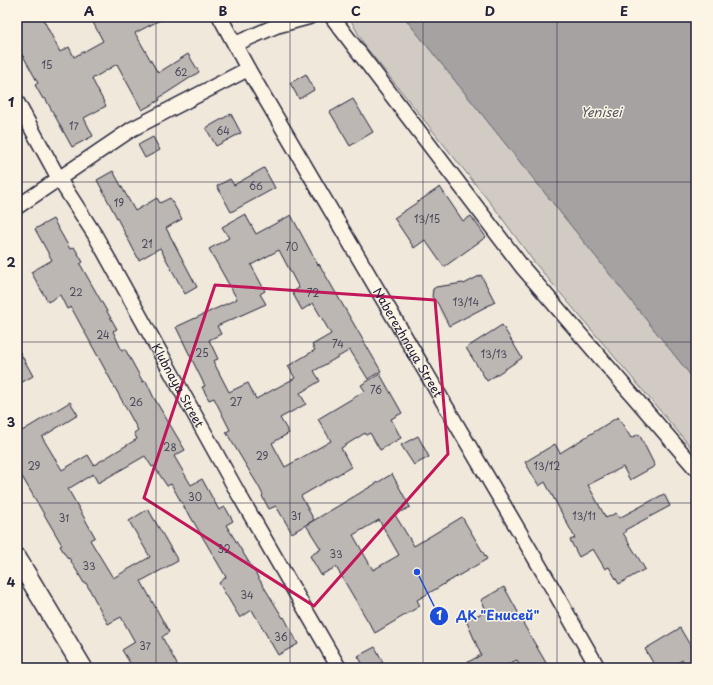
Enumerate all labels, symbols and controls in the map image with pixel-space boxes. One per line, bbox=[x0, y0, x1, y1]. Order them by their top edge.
text: A bbox=[84, 1, 94, 20]
text: B bbox=[219, 1, 228, 20]
text: C bbox=[351, 1, 361, 20]
text: D bbox=[485, 1, 495, 20]
text: E bbox=[620, 1, 628, 20]
house number: 15 bbox=[42, 57, 52, 72]
house number: 62 bbox=[174, 64, 188, 79]
text: 1 bbox=[8, 92, 14, 111]
water label: Yenisei bbox=[580, 102, 624, 121]
house number: 17 bbox=[69, 118, 80, 133]
house number: 64 bbox=[216, 123, 230, 138]
house number: 66 bbox=[249, 178, 263, 193]
house number: 19 bbox=[114, 195, 124, 210]
house number: 13/15 bbox=[414, 211, 440, 226]
house number: 21 bbox=[141, 236, 153, 251]
house number: 70 bbox=[286, 239, 298, 254]
text: 2 bbox=[6, 252, 16, 271]
house number: 22 bbox=[69, 284, 83, 299]
street label: Naberezhnaya Street bbox=[369, 284, 448, 401]
house number: 72 bbox=[307, 285, 319, 300]
house number: 13/14 bbox=[453, 294, 480, 309]
house number: 24 bbox=[96, 327, 110, 342]
house number: 74 bbox=[332, 336, 344, 351]
street label: Klubnaya Street bbox=[148, 340, 209, 431]
house number: 25 bbox=[195, 345, 209, 360]
house number: 13/13 bbox=[481, 346, 508, 361]
house number: 76 bbox=[370, 382, 382, 397]
house number: 26 bbox=[129, 394, 143, 409]
house number: 27 bbox=[230, 394, 243, 409]
text: 3 bbox=[7, 412, 16, 431]
house number: 28 bbox=[163, 439, 177, 454]
house number: 29 bbox=[256, 448, 269, 463]
house number: 29 bbox=[28, 458, 41, 473]
house number: 13/12 bbox=[534, 458, 560, 473]
house number: 30 bbox=[188, 489, 202, 504]
house number: 31 bbox=[291, 508, 301, 523]
house number: 13/11 bbox=[572, 508, 596, 523]
house number: 31 bbox=[59, 510, 69, 525]
house number: 32 bbox=[217, 541, 231, 556]
house number: 33 bbox=[329, 546, 343, 561]
house number: 33 bbox=[82, 558, 96, 573]
text: 4 bbox=[7, 572, 16, 591]
house number: 34 bbox=[240, 587, 254, 602]
callout: ДК "Енисей" bbox=[429, 603, 548, 628]
text: ДК "Енисей" bbox=[456, 605, 539, 624]
text: 1 bbox=[436, 606, 442, 624]
house number: 36 bbox=[274, 629, 288, 644]
house number: 37 bbox=[139, 638, 152, 653]

